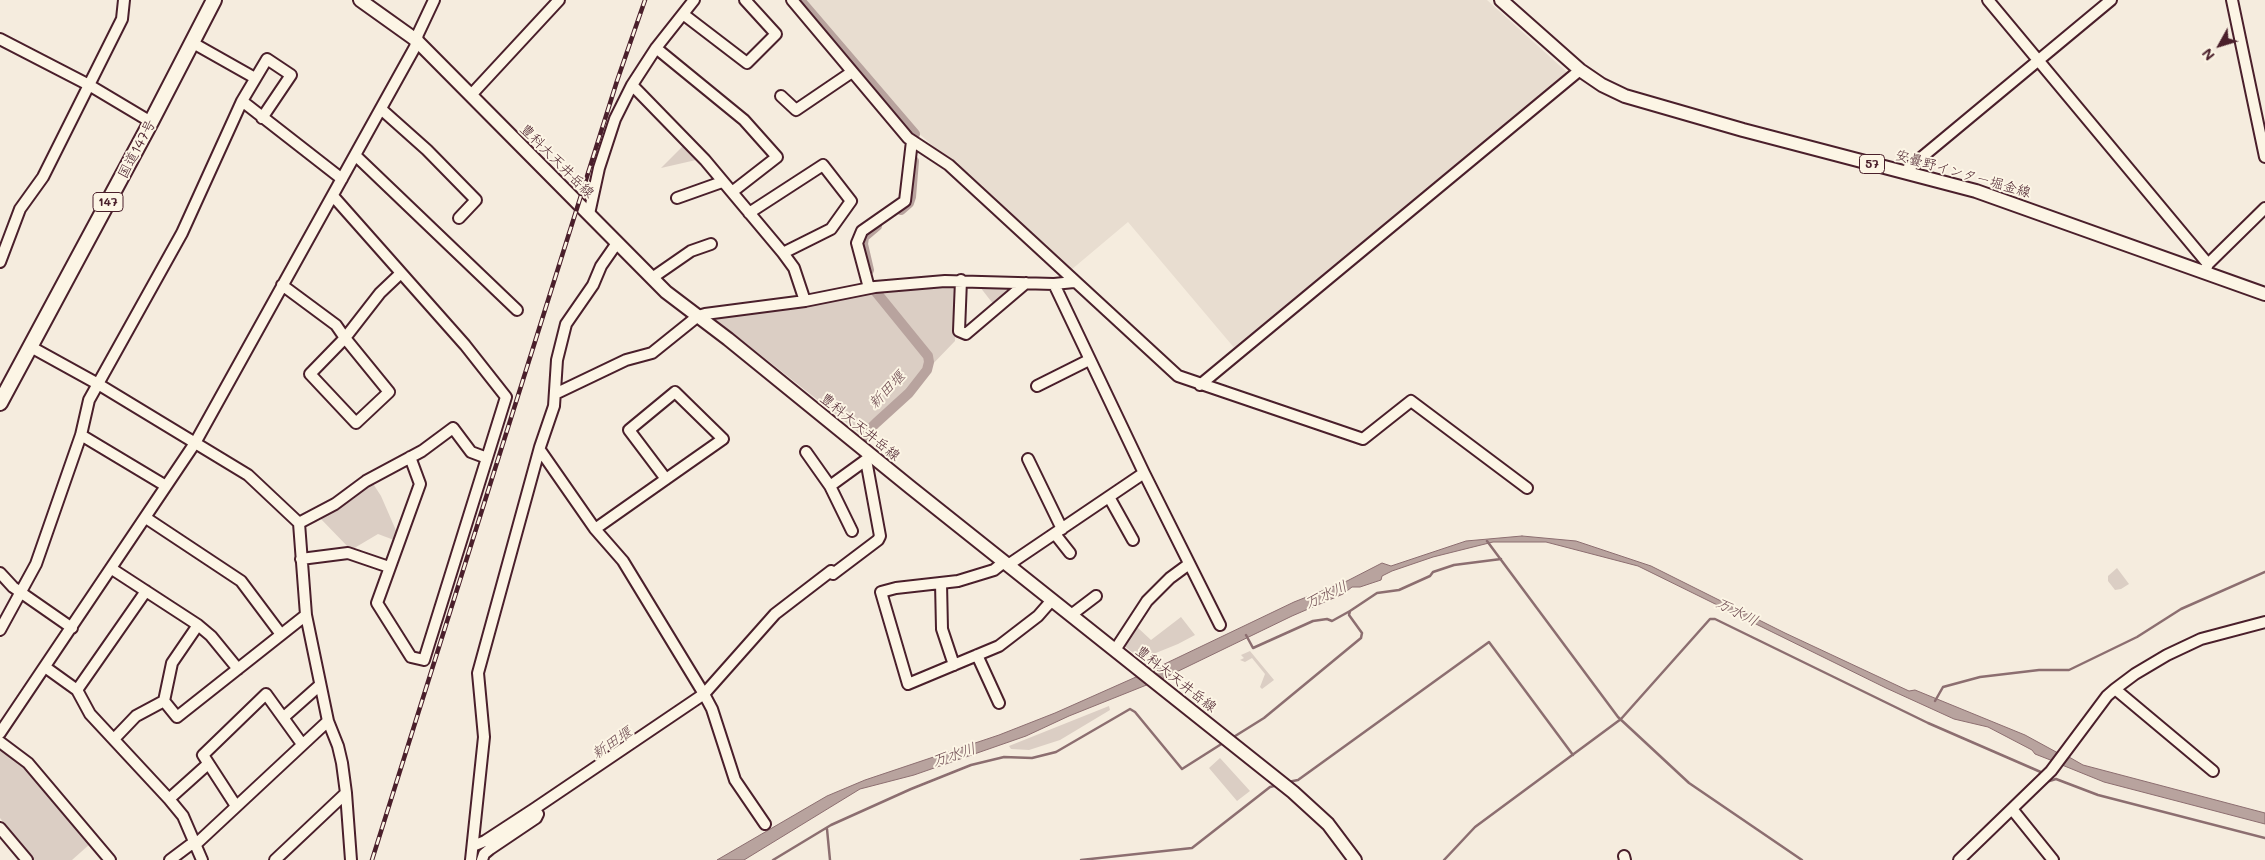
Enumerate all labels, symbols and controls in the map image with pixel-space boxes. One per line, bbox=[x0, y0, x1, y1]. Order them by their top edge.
north arrow bbox=[2195, 20, 2245, 70]
text: N bbox=[2197, 45, 2219, 65]
street label: 国道147号 bbox=[114, 117, 160, 181]
street label: 豊科大天井岳線 bbox=[516, 120, 598, 202]
street label: 安曇野インター堀金線 bbox=[1893, 147, 2033, 201]
road number: 57 bbox=[1860, 154, 1884, 173]
road number: 147 bbox=[93, 192, 123, 212]
water label: 新田堰 bbox=[865, 368, 909, 412]
street label: 豊科大天井岳線 bbox=[817, 390, 903, 464]
water label: 万水川 bbox=[1302, 577, 1350, 613]
water label: 万水川 bbox=[1713, 594, 1761, 630]
street label: 豊科大天井岳線 bbox=[1132, 642, 1220, 716]
water label: 新田堰 bbox=[588, 723, 636, 763]
water label: 万水川 bbox=[930, 739, 978, 771]

